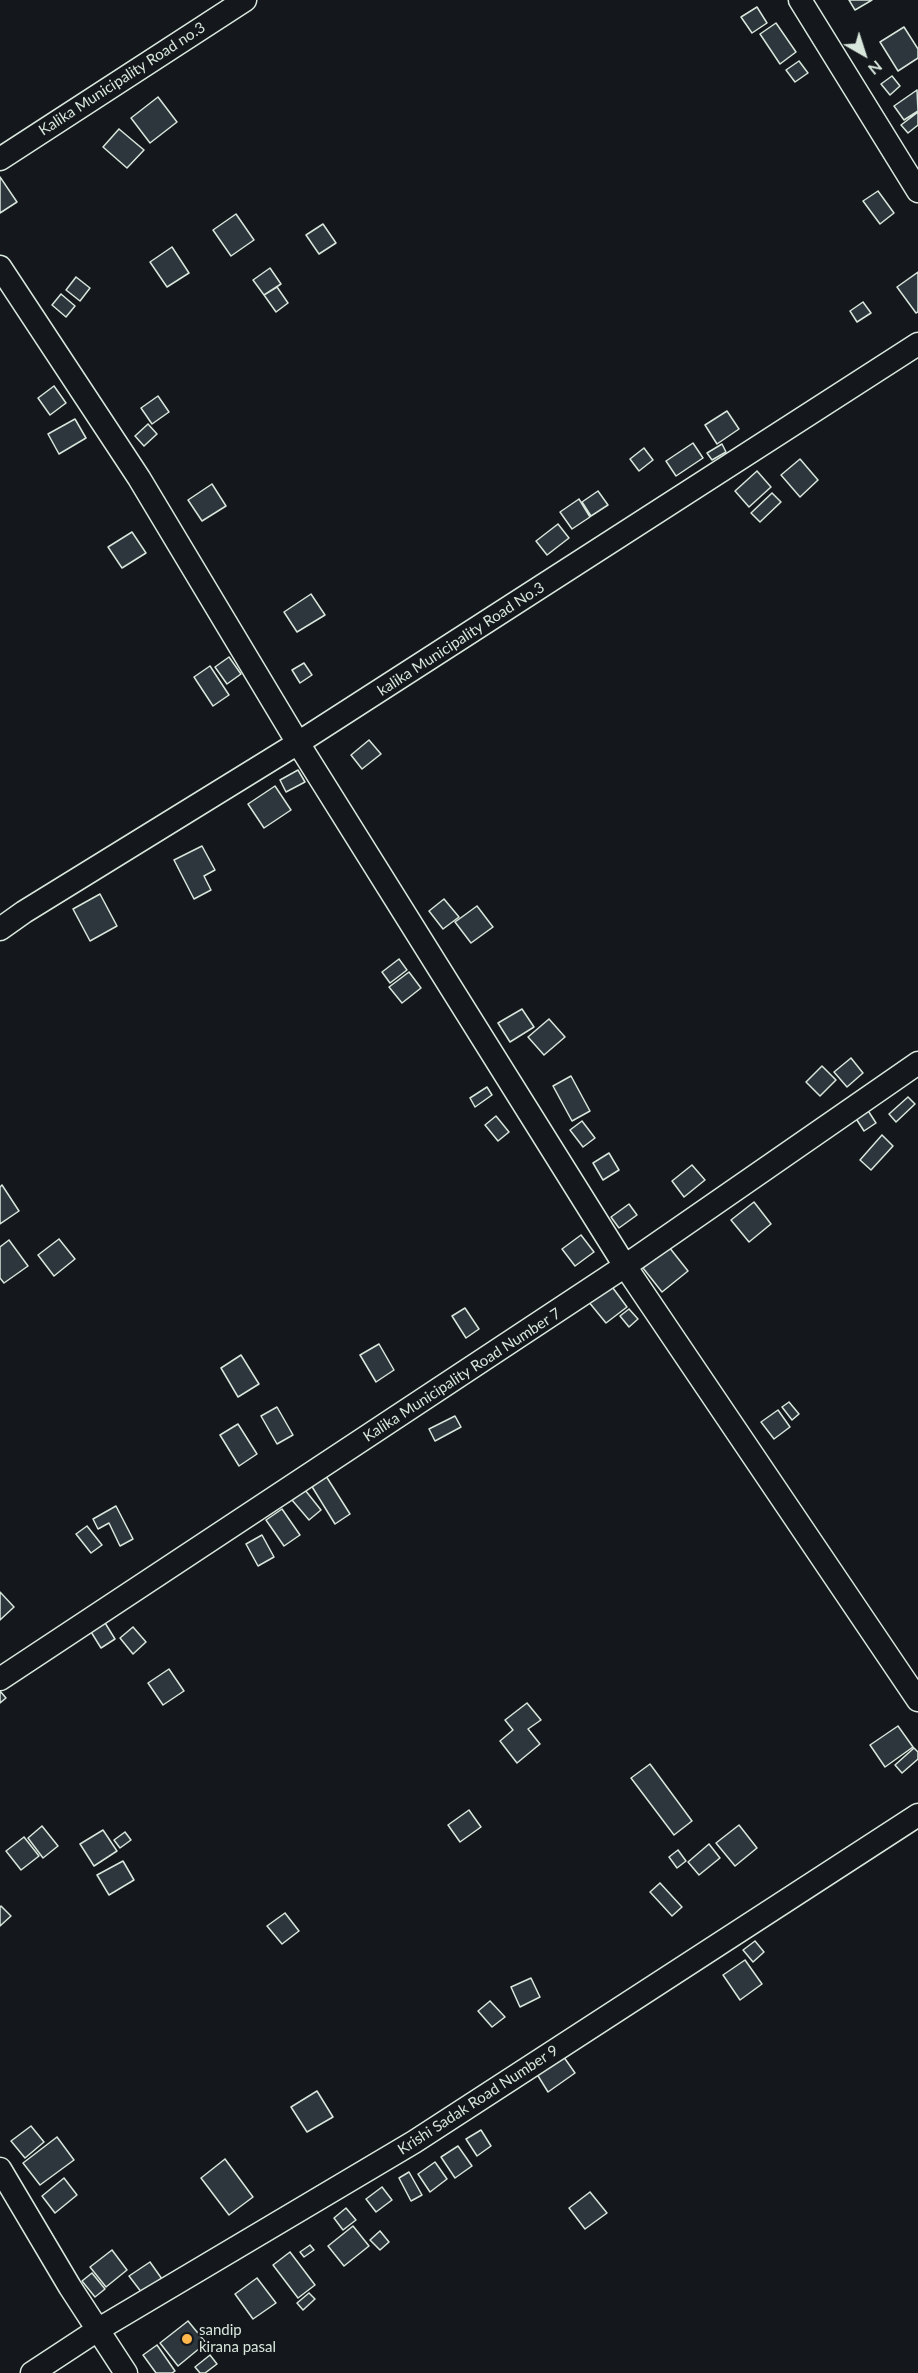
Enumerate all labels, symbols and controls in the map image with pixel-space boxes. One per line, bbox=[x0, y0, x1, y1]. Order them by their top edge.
street label: Kalika Municipality Road no.3 bbox=[36, 18, 208, 140]
north arrow bbox=[834, 24, 894, 84]
text: N bbox=[865, 57, 886, 80]
street label: kalika Municipality Road No.3 bbox=[374, 578, 548, 700]
street label: Kalika Municipality Road Number 7 bbox=[360, 1304, 564, 1446]
street label: Krishi Sadak Road Number 9 bbox=[394, 2041, 562, 2159]
place label: sandip kirana pasal bbox=[199, 2321, 276, 2356]
marker: sandip kirana pasal bbox=[180, 2332, 194, 2346]

